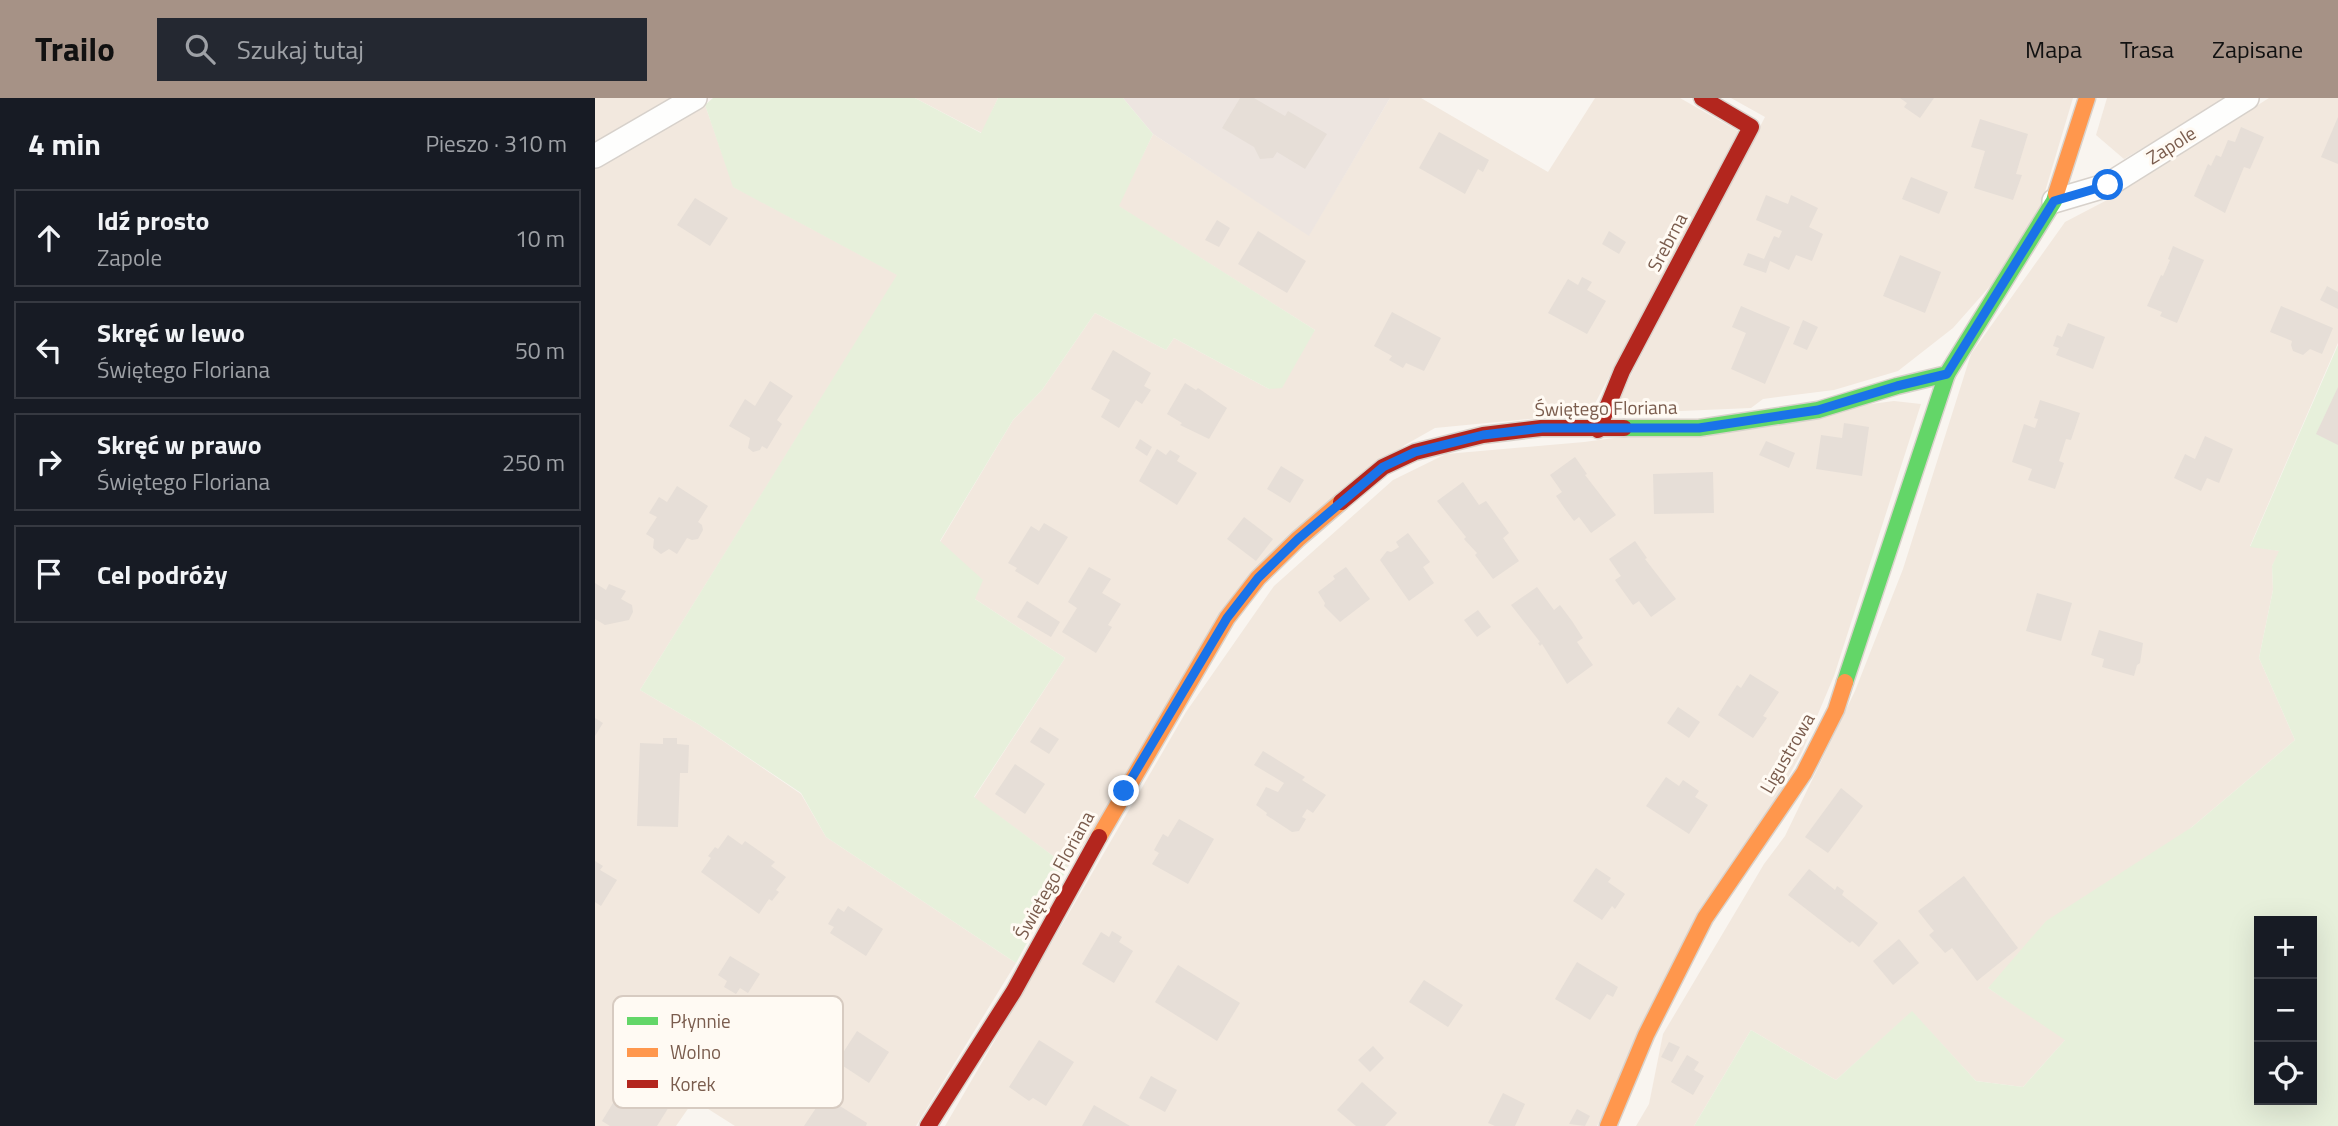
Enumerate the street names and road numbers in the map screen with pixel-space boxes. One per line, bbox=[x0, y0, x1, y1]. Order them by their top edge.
street label: Zapole bbox=[2140, 118, 2201, 171]
street label: Srebrna bbox=[1639, 207, 1694, 276]
street label: Świętego Floriana bbox=[1534, 392, 1678, 423]
street label: Ligustrowa bbox=[1752, 707, 1822, 798]
street label: Świętego Floriana bbox=[1006, 805, 1101, 944]

